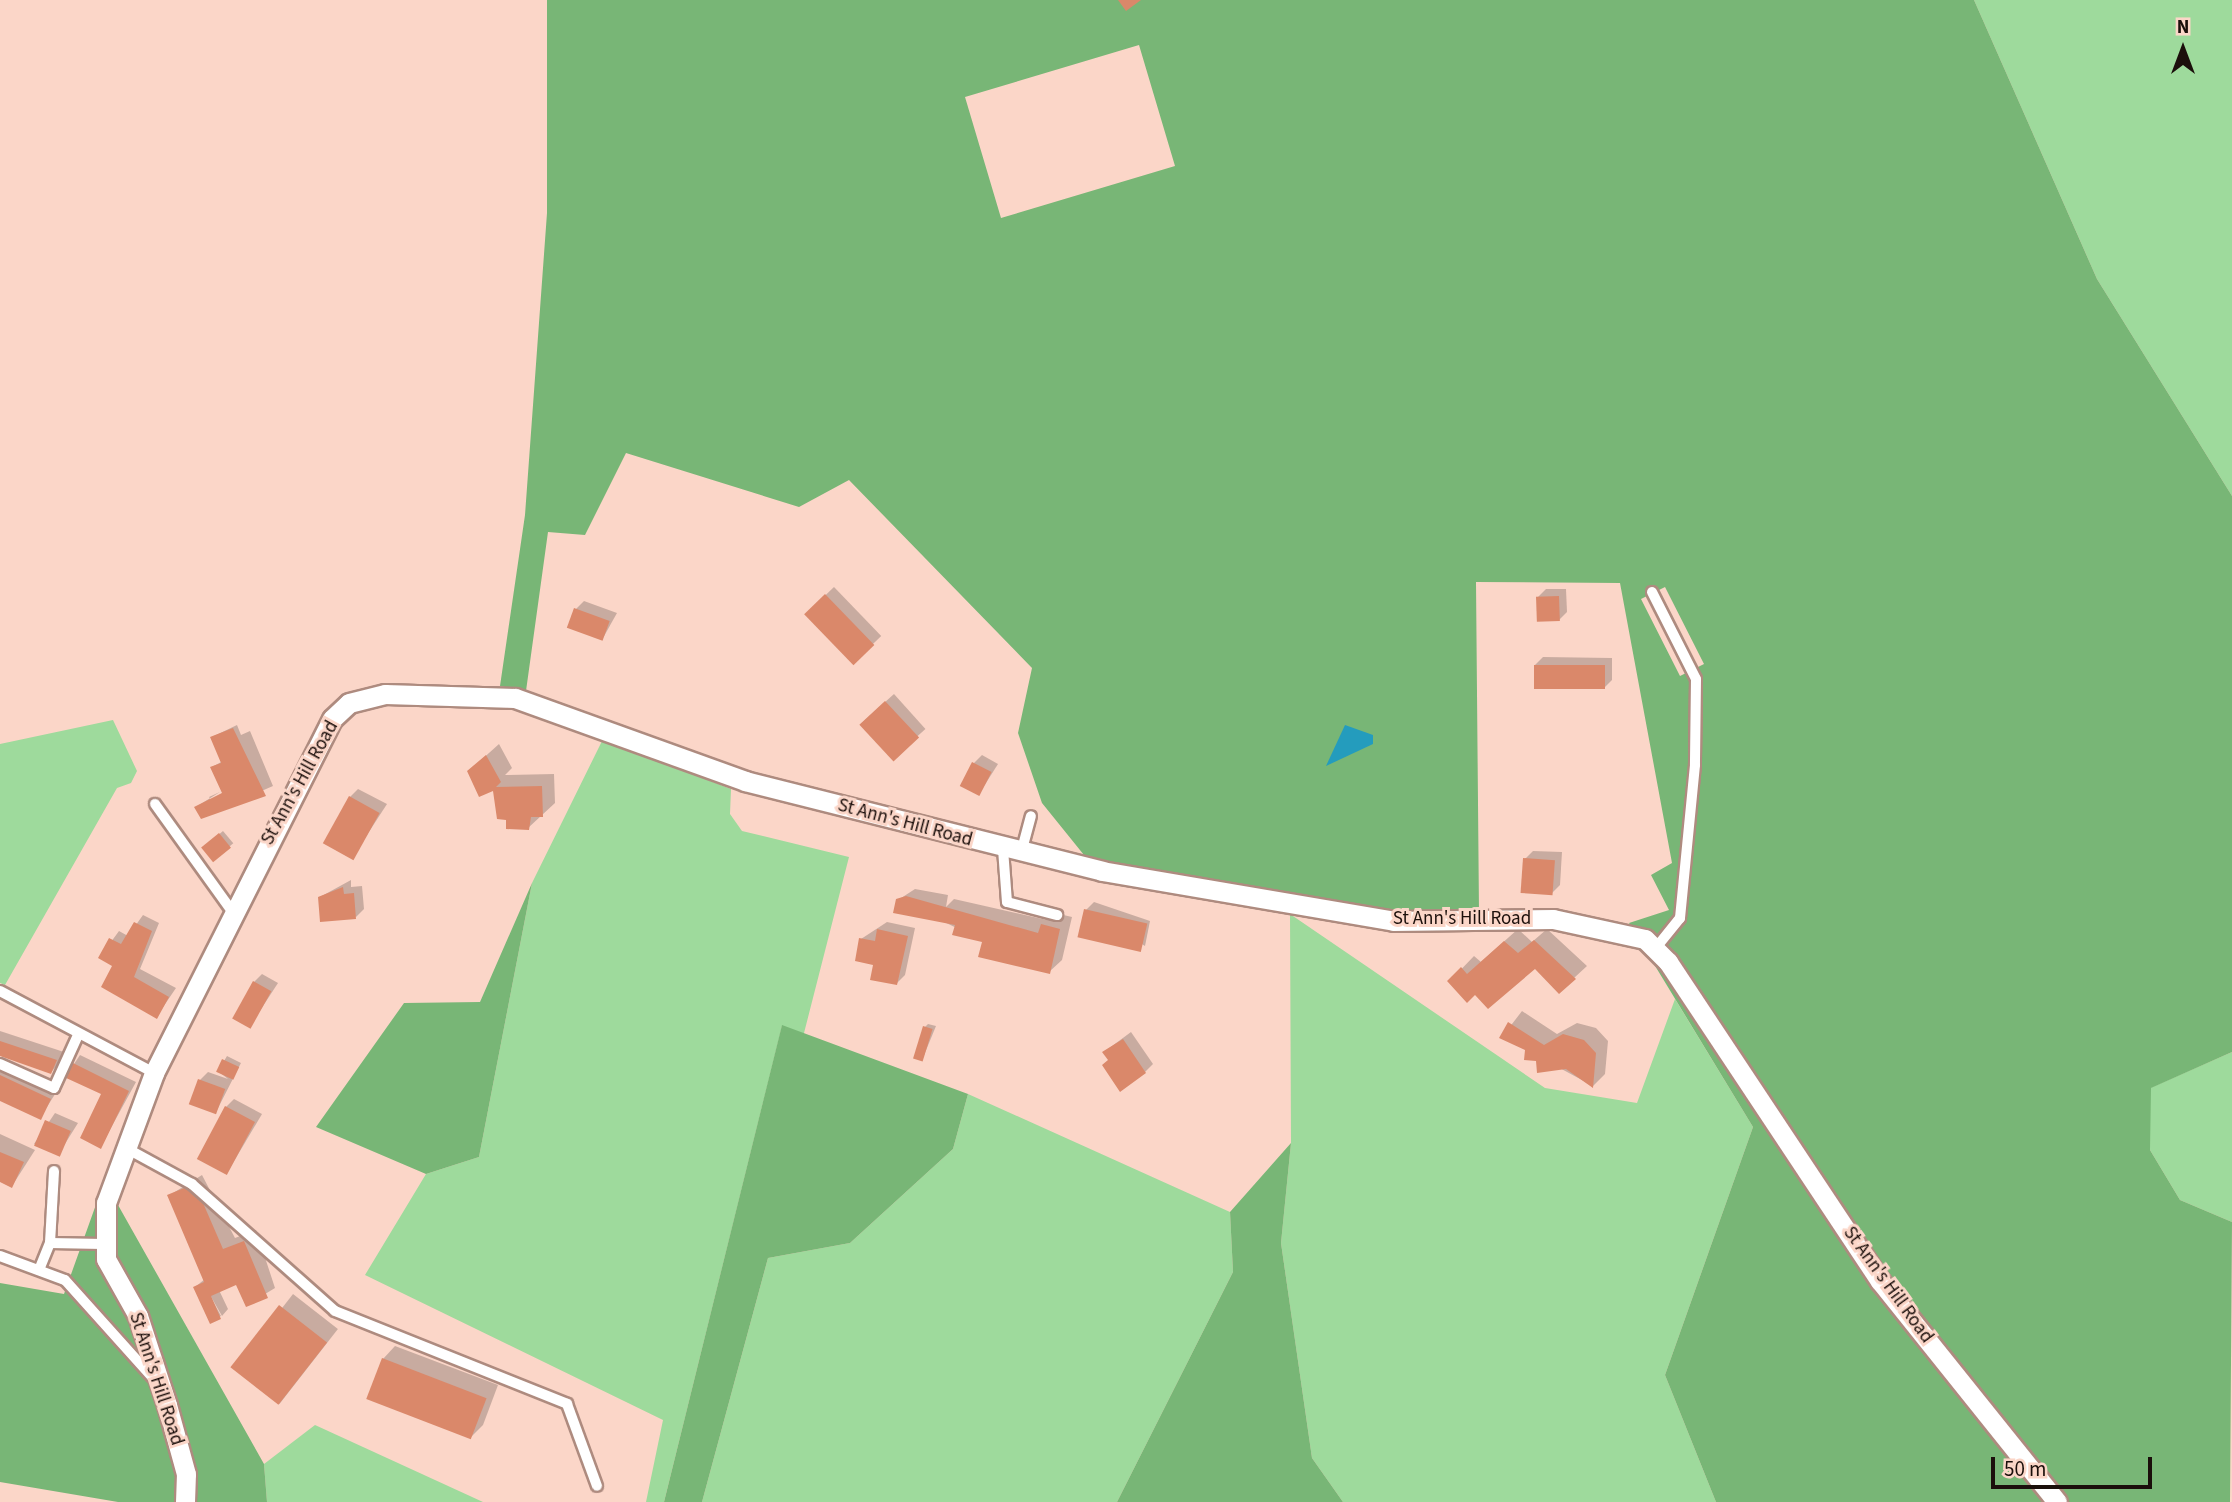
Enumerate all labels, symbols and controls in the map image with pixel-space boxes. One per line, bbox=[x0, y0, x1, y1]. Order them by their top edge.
north arrow bbox=[2148, 14, 2218, 84]
text: N bbox=[2177, 14, 2189, 41]
street label: St Ann's Hill Road bbox=[256, 717, 344, 849]
street label: St Ann's Hill Road bbox=[835, 794, 975, 852]
street label: St Ann's Hill Road bbox=[1393, 908, 1531, 930]
street label: St Ann's Hill Road bbox=[1838, 1222, 1938, 1348]
street label: St Ann's Hill Road bbox=[124, 1310, 188, 1448]
scale bar bbox=[1994, 1442, 2155, 1486]
text: 50 m bbox=[2004, 1454, 2046, 1484]

